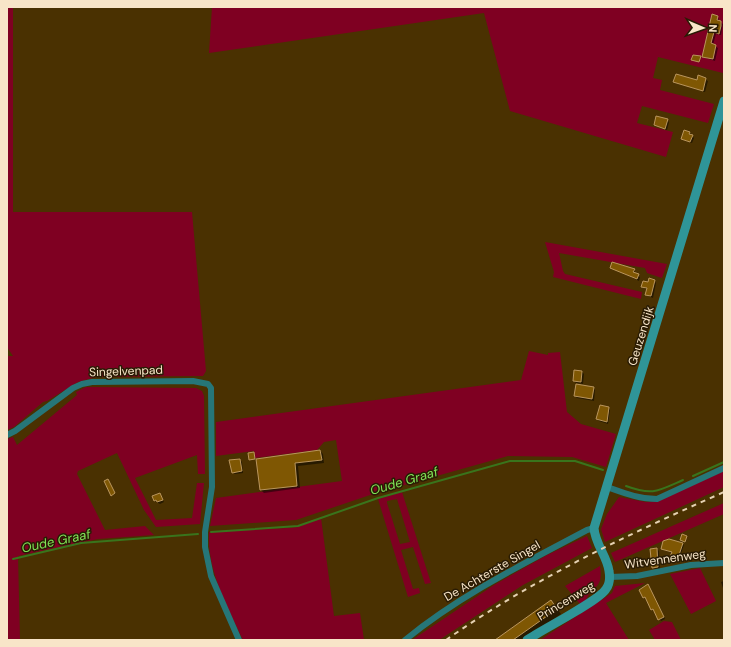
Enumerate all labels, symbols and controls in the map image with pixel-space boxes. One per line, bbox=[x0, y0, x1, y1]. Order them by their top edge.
north arrow bbox=[683, 8, 723, 48]
text: N bbox=[706, 24, 720, 33]
street label: Geuzendijk bbox=[624, 304, 658, 368]
street label: Singelvenpad bbox=[89, 362, 163, 380]
water label: Oude Graaf bbox=[368, 463, 441, 499]
water label: Oude Graaf bbox=[20, 525, 93, 557]
street label: De Achterste Singel bbox=[441, 537, 543, 605]
street label: Witvennenweg bbox=[623, 545, 707, 573]
street label: Princenweg bbox=[534, 577, 598, 624]

